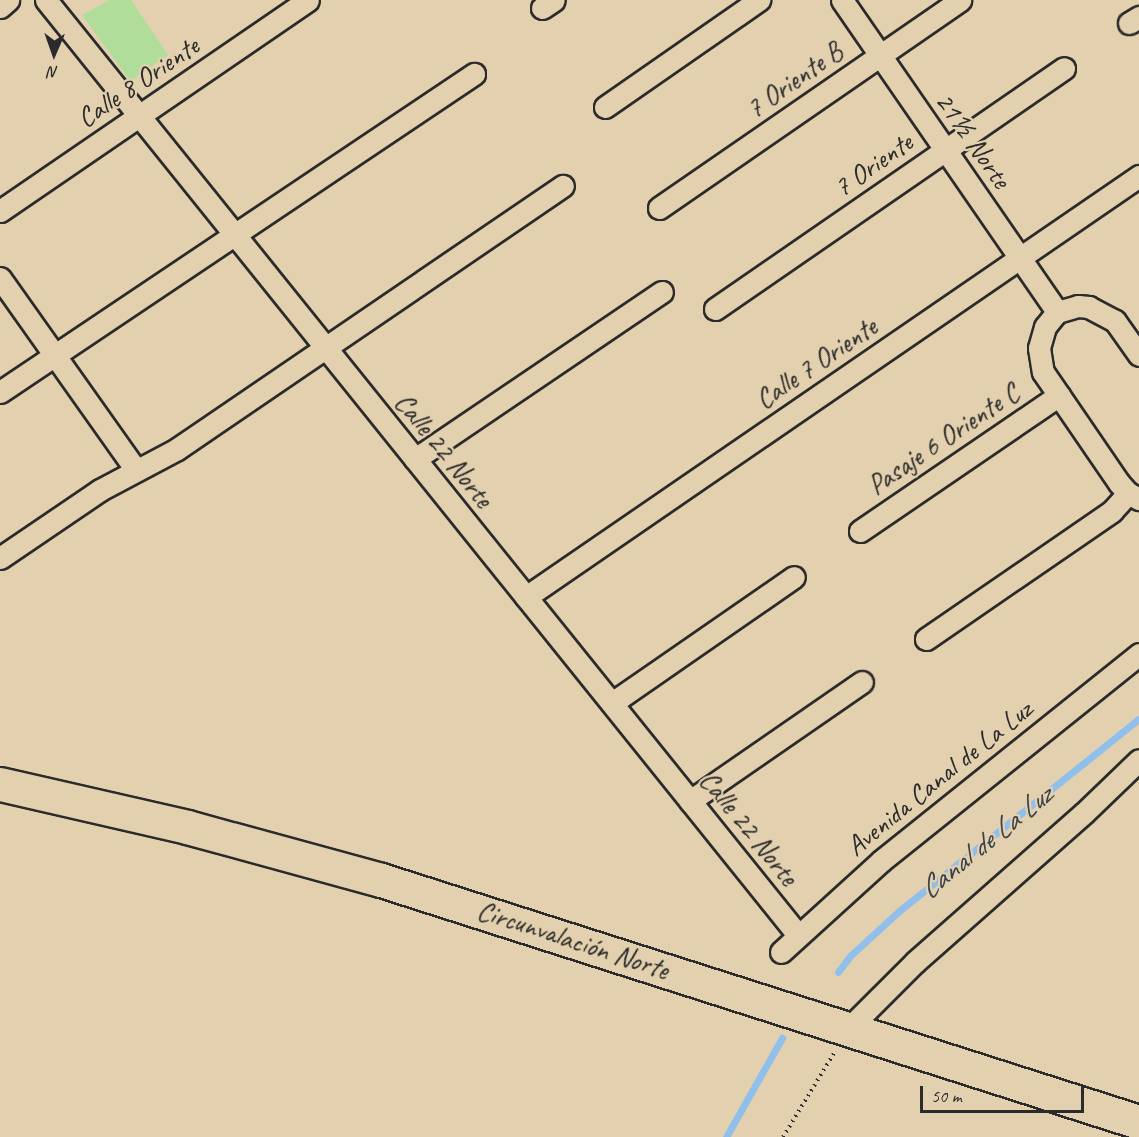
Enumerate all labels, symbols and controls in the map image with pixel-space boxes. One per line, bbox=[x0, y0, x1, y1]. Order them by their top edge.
north arrow bbox=[24, 24, 84, 84]
street label: Calle 8 Oriente bbox=[71, 29, 205, 135]
street label: 7 Oriente B bbox=[739, 35, 849, 125]
text: N bbox=[48, 62, 59, 82]
street label: 21½ Norte bbox=[928, 86, 1018, 194]
street label: 7 Oriente bbox=[827, 126, 919, 204]
street label: Calle 7 Oriente bbox=[749, 310, 883, 416]
street label: Pasaje 6 Oriente C bbox=[861, 376, 1025, 502]
street label: Calle 22 Norte bbox=[388, 386, 500, 514]
street label: Avenida Canal de La Luz bbox=[840, 693, 1038, 863]
street label: Calle 22 Norte bbox=[693, 764, 805, 892]
water label: Canal de La Luz bbox=[911, 778, 1059, 906]
street label: Circunvalación Norte bbox=[473, 893, 673, 987]
scale bar bbox=[923, 1074, 1086, 1112]
text: 50 m bbox=[931, 1085, 962, 1107]

